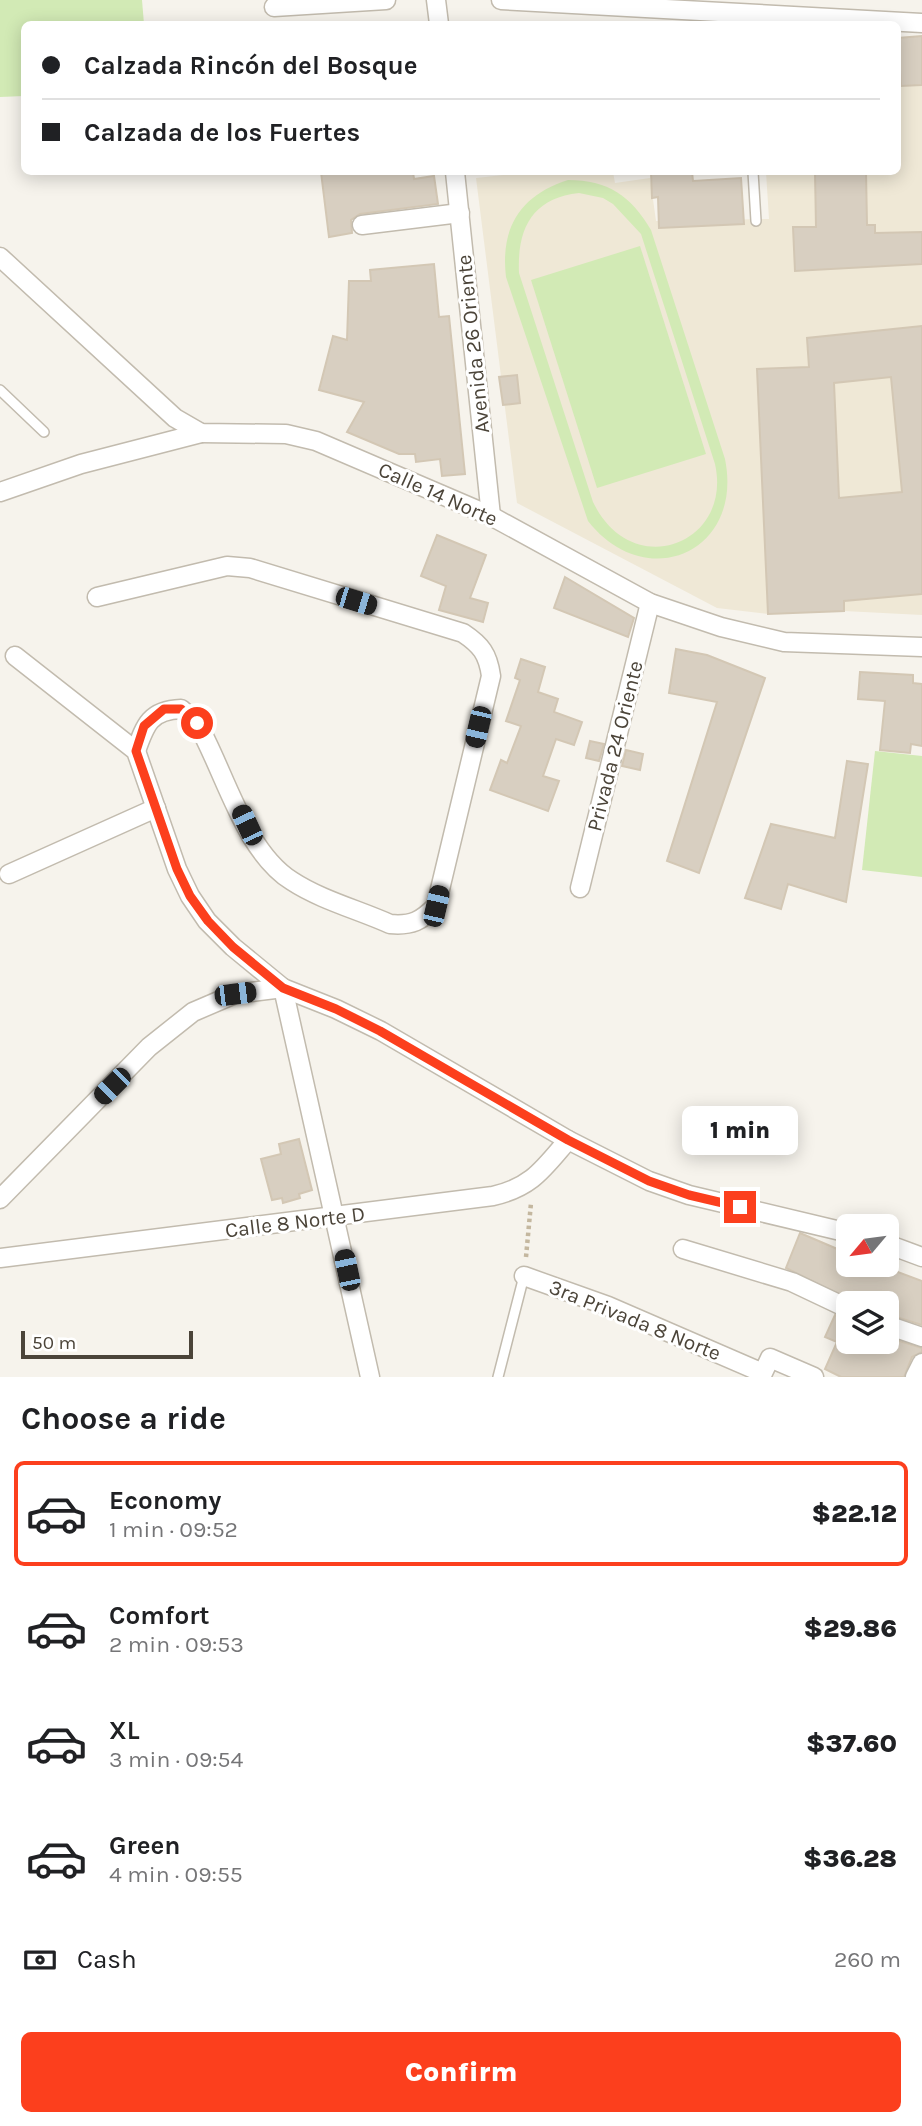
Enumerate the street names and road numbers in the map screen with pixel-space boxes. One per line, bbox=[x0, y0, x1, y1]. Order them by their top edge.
street label: Avenida 26 Oriente bbox=[452, 253, 494, 435]
street label: Calle 14 Norte bbox=[375, 457, 501, 531]
street label: Privada 24 Oriente bbox=[582, 658, 648, 834]
street label: Calle 8 Norte D bbox=[224, 1202, 366, 1242]
street label: 3ra Privada 8 Norte bbox=[546, 1275, 724, 1365]

